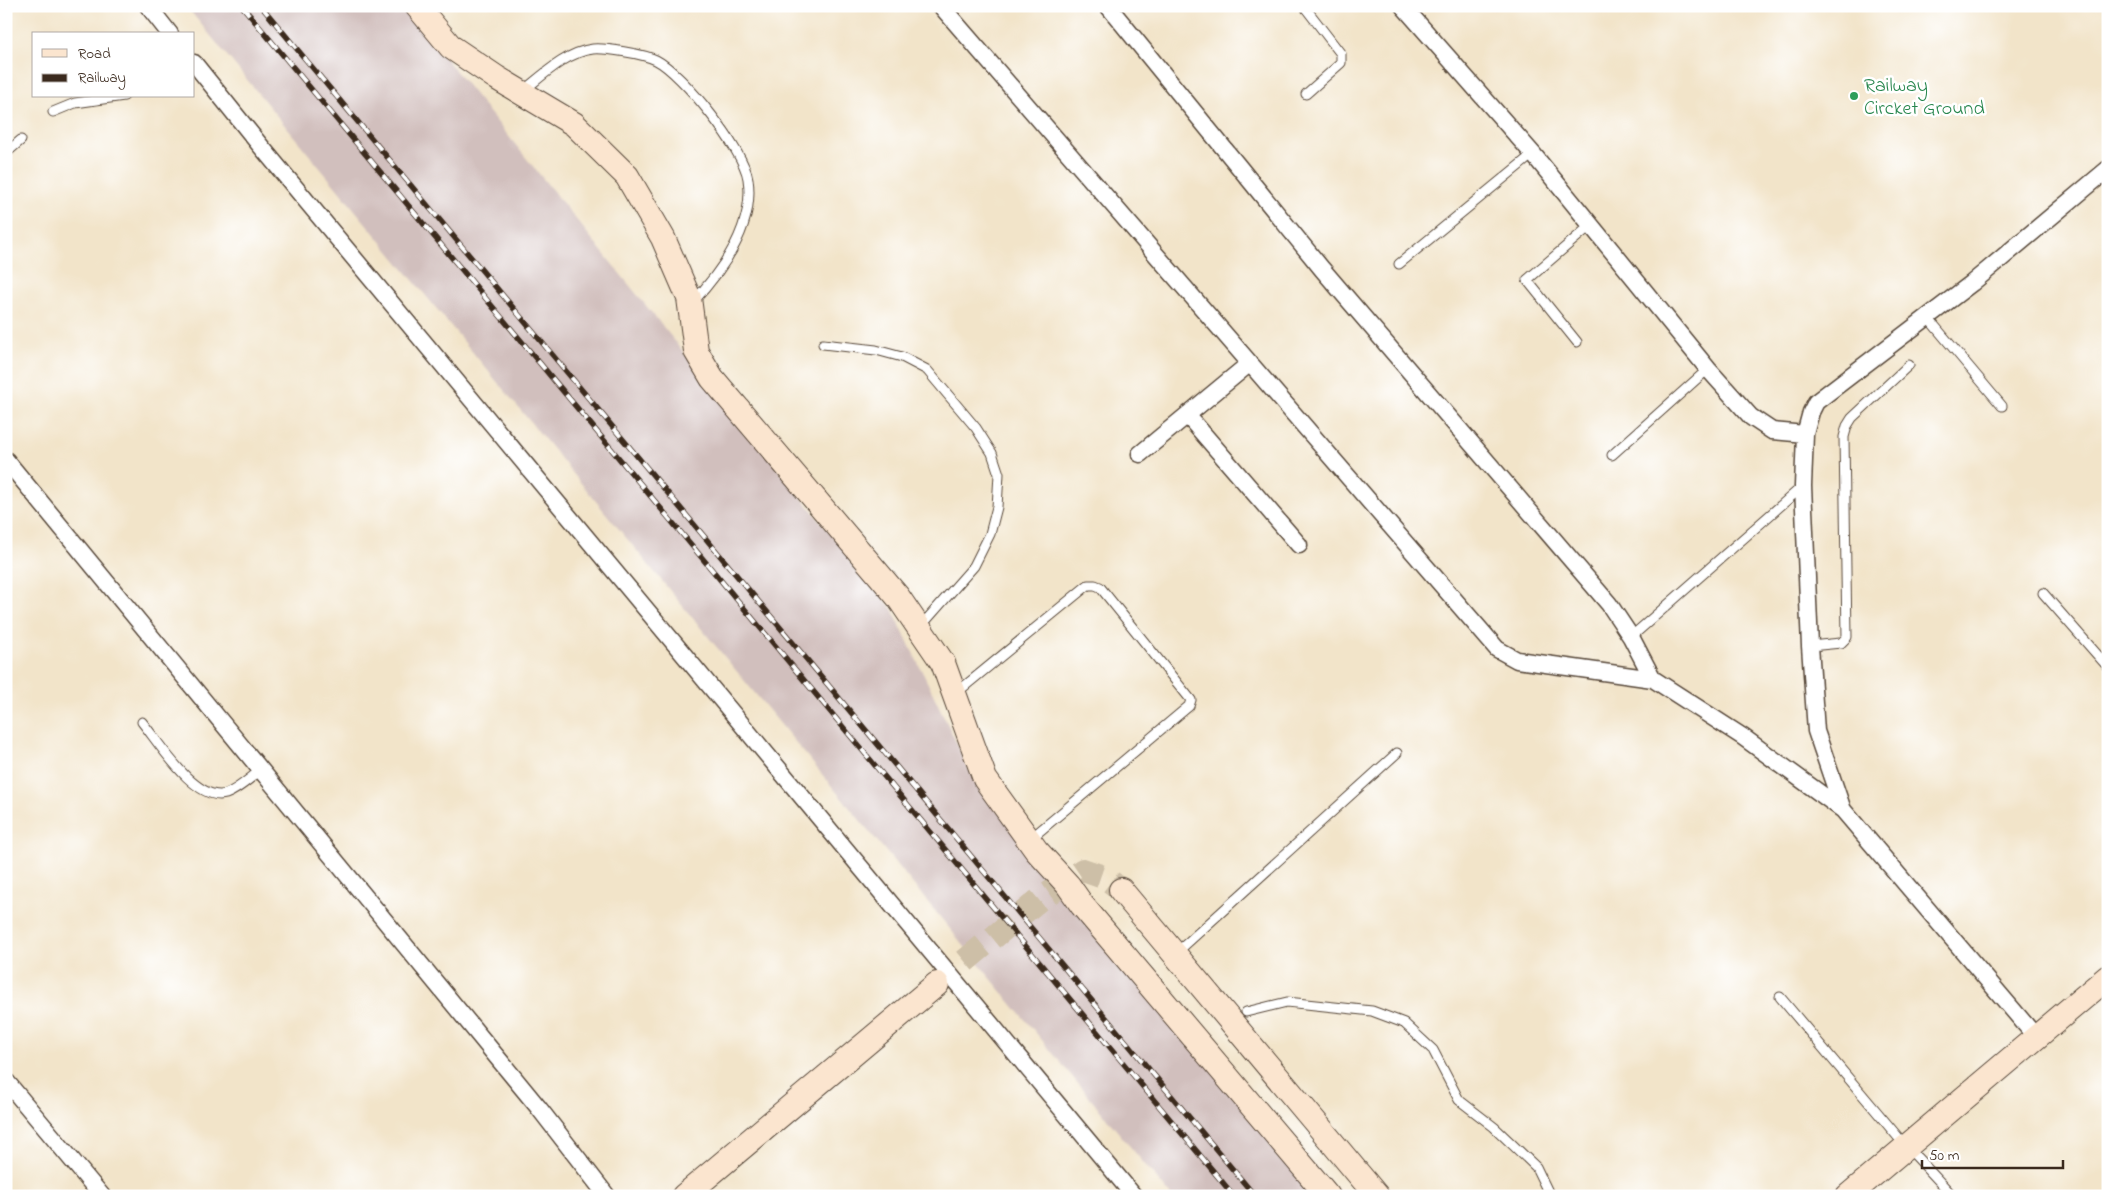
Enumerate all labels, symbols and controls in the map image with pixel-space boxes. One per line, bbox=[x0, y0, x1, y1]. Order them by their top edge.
legend bbox=[32, 32, 195, 98]
text: Road bbox=[78, 43, 111, 65]
text: Railway bbox=[78, 67, 126, 90]
place label: Railway Circket Ground bbox=[1864, 72, 1985, 124]
marker: Railway Circket Ground bbox=[1848, 90, 1860, 102]
scale bar bbox=[1922, 1137, 2063, 1169]
text: 50 m bbox=[1929, 1145, 1960, 1167]

